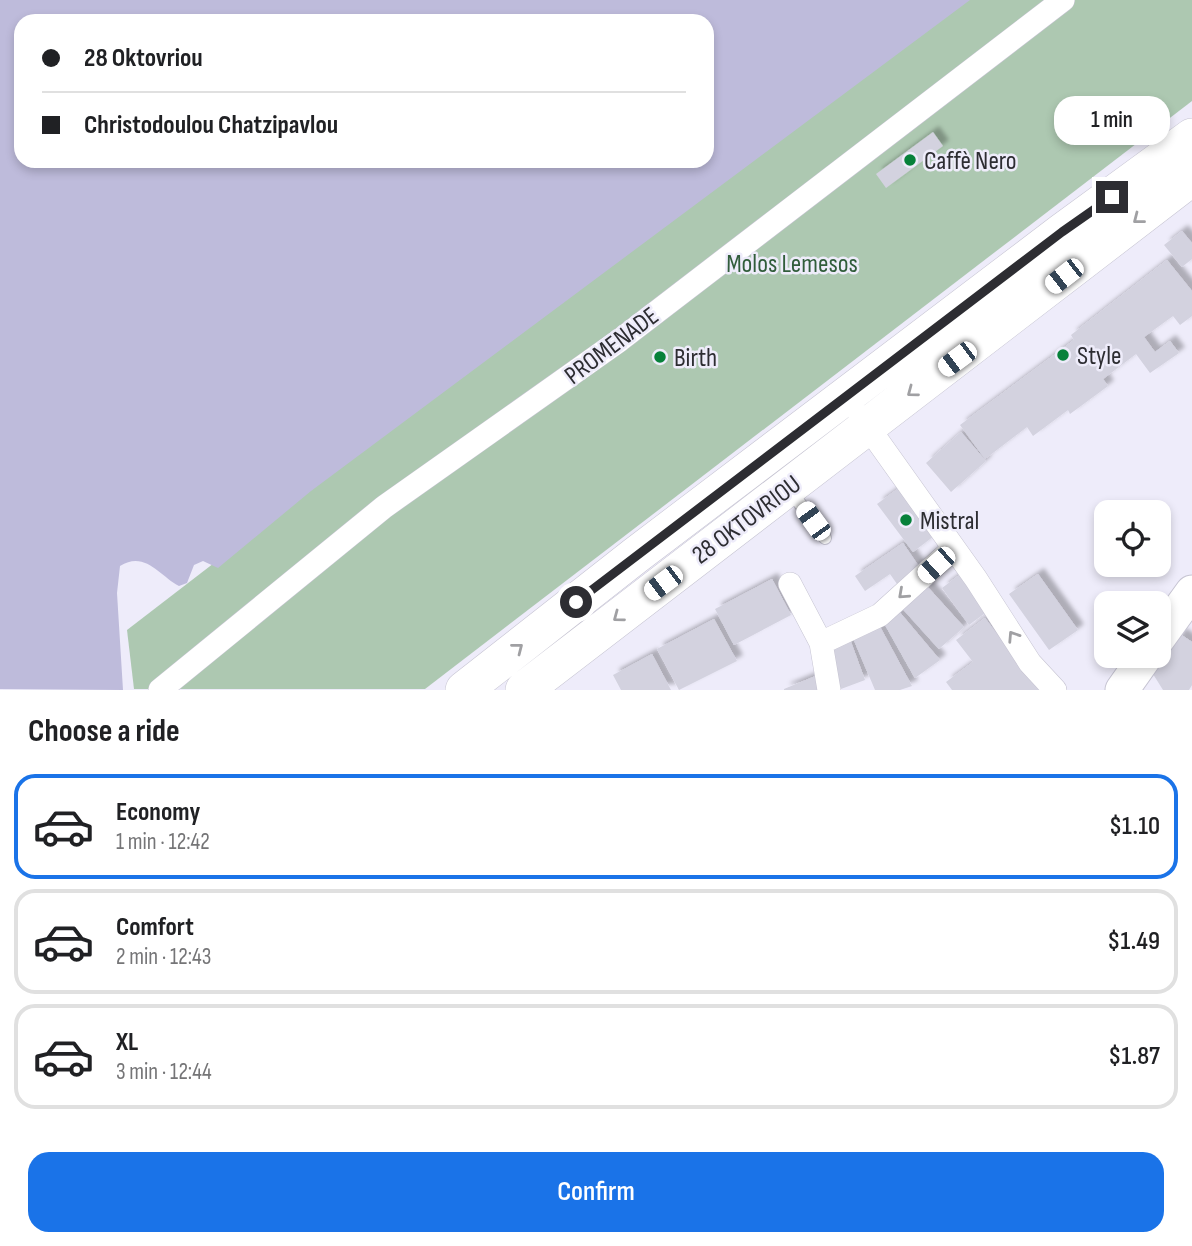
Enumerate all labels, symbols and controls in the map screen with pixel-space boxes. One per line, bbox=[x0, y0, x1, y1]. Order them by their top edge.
text: 28 Oktovriou bbox=[84, 43, 203, 74]
callout: 1 min bbox=[1054, 96, 1170, 144]
text: 1 min bbox=[1091, 106, 1133, 134]
text: Christodoulou Chatzipavlou bbox=[84, 110, 338, 141]
place label: Caffè Nero bbox=[924, 146, 1017, 177]
marker: Caffè Nero bbox=[902, 152, 918, 168]
route end bbox=[1096, 181, 1128, 213]
one-way arrow bbox=[1133, 210, 1146, 223]
park label: Molos Lemesos bbox=[726, 249, 858, 280]
car bbox=[1041, 255, 1088, 297]
street label: PROMENADE bbox=[559, 301, 665, 392]
car bbox=[934, 338, 981, 380]
place label: Style bbox=[1077, 341, 1121, 372]
place label: Birth bbox=[674, 343, 717, 374]
marker: Style bbox=[1055, 347, 1071, 363]
marker: Birth bbox=[652, 349, 668, 365]
one-way arrow bbox=[907, 384, 920, 397]
street label: 28 OKTOVRIOU bbox=[686, 469, 807, 571]
car bbox=[793, 498, 834, 544]
map controls bbox=[1094, 500, 1171, 668]
button: locate bbox=[1094, 500, 1171, 577]
place label: Mistral bbox=[920, 506, 979, 537]
marker: Mistral bbox=[898, 512, 914, 528]
car bbox=[914, 543, 959, 587]
car bbox=[640, 562, 687, 604]
one-way arrow bbox=[899, 585, 912, 598]
route start bbox=[560, 586, 592, 618]
button: layers bbox=[1094, 591, 1171, 668]
one-way arrow bbox=[614, 608, 626, 621]
one-way arrow bbox=[1008, 631, 1021, 644]
one-way arrow bbox=[511, 643, 523, 656]
text: Choose a ride bbox=[28, 712, 180, 751]
icon: car bbox=[32, 795, 95, 858]
text: Economy bbox=[116, 797, 200, 828]
text: $1.10 bbox=[1109, 811, 1160, 842]
text: 1 min · 12:42 bbox=[116, 828, 210, 856]
icon: car bbox=[32, 910, 95, 973]
text: Comfort bbox=[116, 912, 194, 943]
text: $1.49 bbox=[1107, 926, 1160, 957]
text: 2 min · 12:43 bbox=[116, 943, 211, 971]
icon: car bbox=[32, 1025, 95, 1088]
text: XL bbox=[116, 1027, 138, 1058]
text: $1.87 bbox=[1108, 1041, 1160, 1072]
text: 3 min · 12:44 bbox=[116, 1058, 212, 1086]
button: Confirm bbox=[28, 1152, 1164, 1232]

